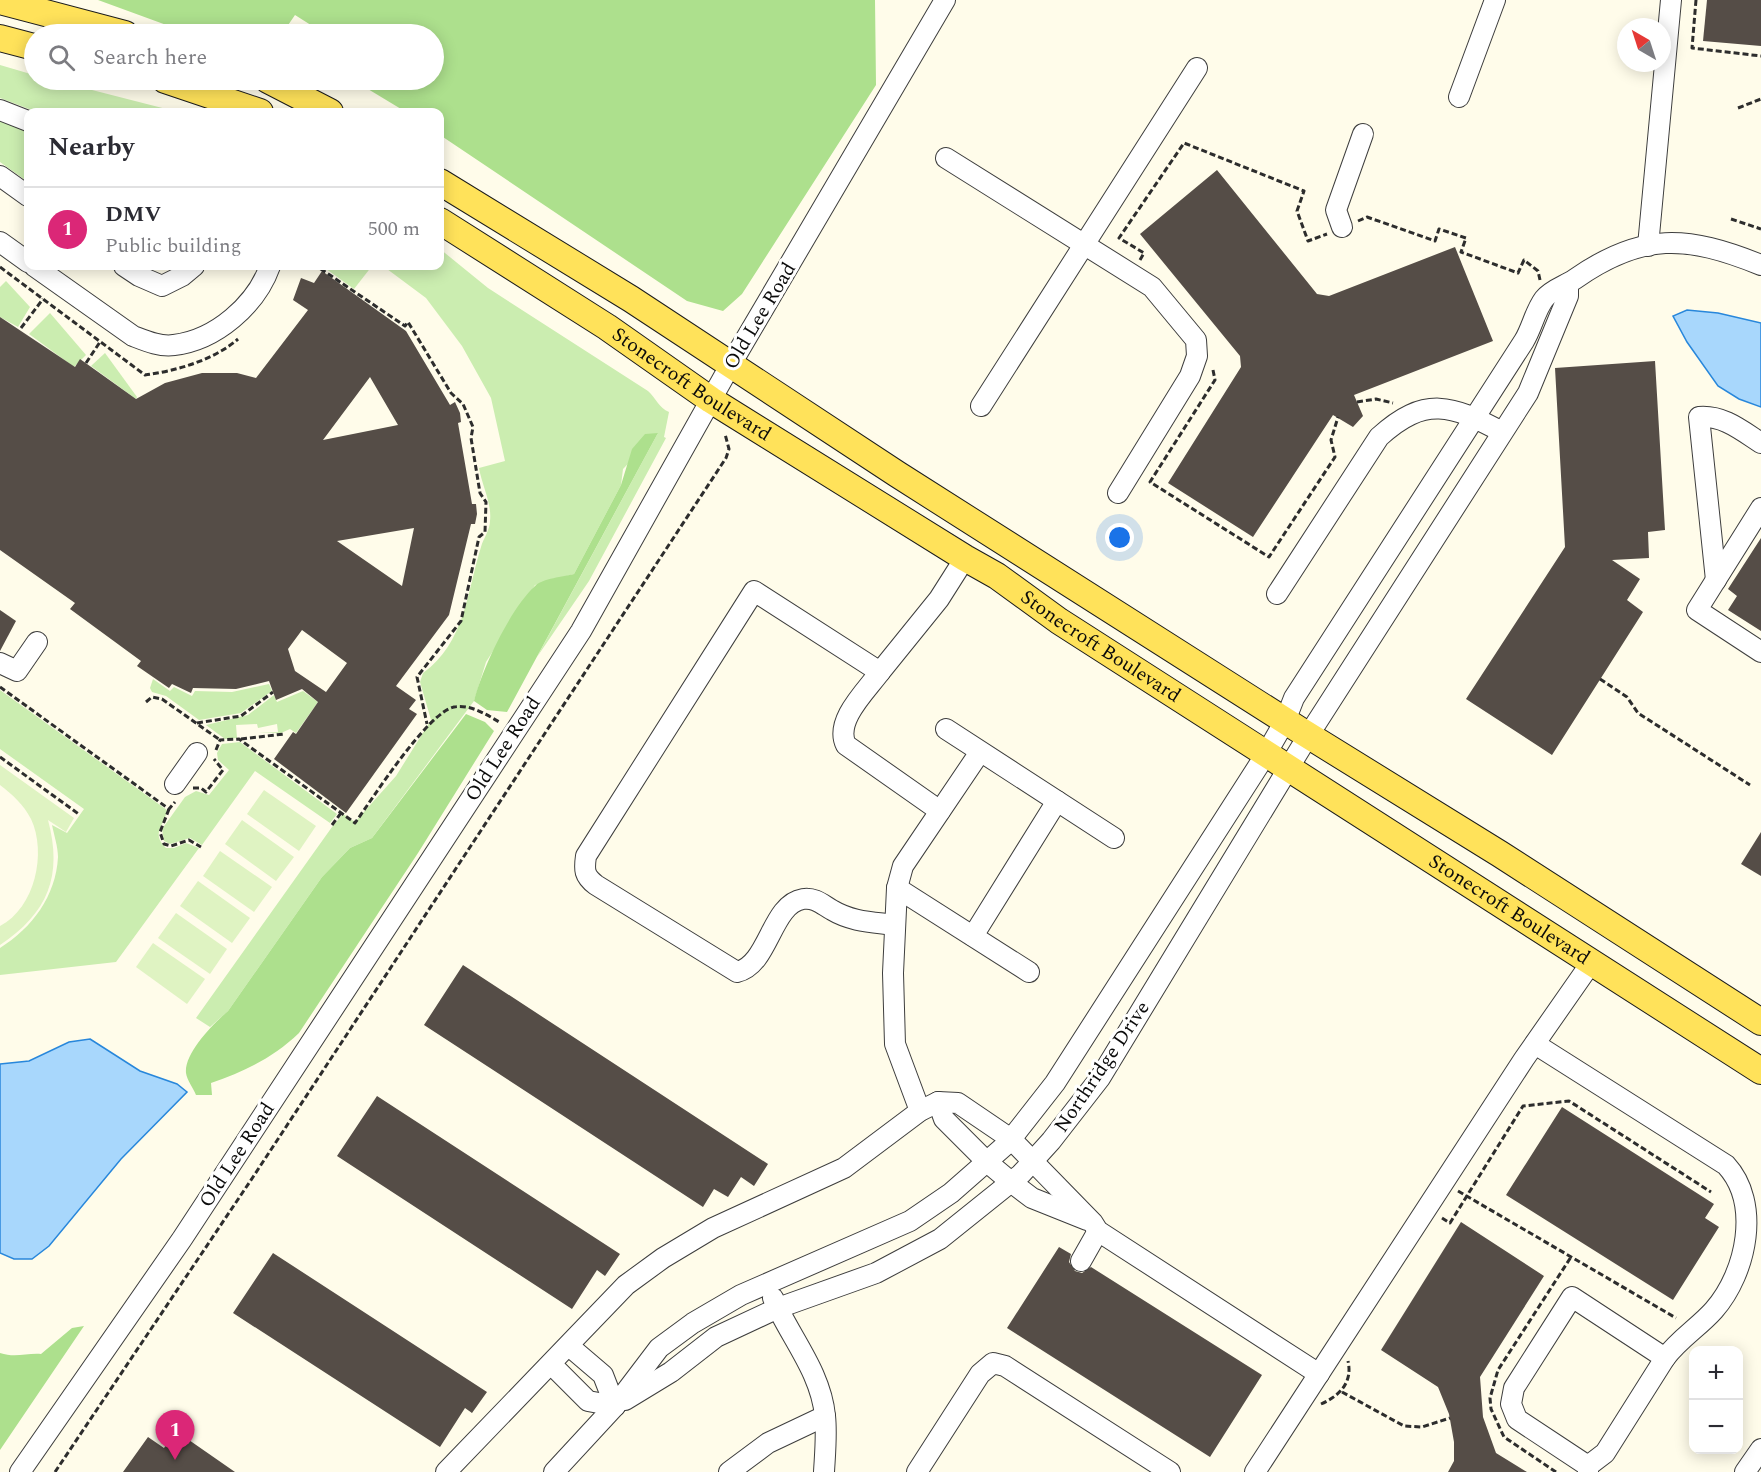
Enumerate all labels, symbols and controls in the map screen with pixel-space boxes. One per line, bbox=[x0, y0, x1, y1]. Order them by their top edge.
north arrow bbox=[1617, 18, 1671, 72]
search box bbox=[24, 24, 444, 90]
icon: search bbox=[45, 41, 78, 74]
text: Search here bbox=[93, 41, 207, 74]
text: Nearby bbox=[48, 127, 134, 167]
text: DMV bbox=[105, 198, 161, 231]
text: 1 bbox=[62, 214, 73, 244]
text: 500 m bbox=[368, 214, 420, 244]
text: Public building bbox=[105, 231, 241, 261]
street label: Old Lee Road bbox=[716, 257, 804, 375]
street label: Stonecroft Boulevard bbox=[606, 320, 777, 449]
your location bbox=[1105, 523, 1134, 552]
street label: Stonecroft Boulevard bbox=[1014, 583, 1187, 710]
street label: Old Lee Road bbox=[458, 690, 548, 808]
street label: Stonecroft Boulevard bbox=[1422, 846, 1596, 973]
street label: Northridge Drive bbox=[1047, 995, 1157, 1139]
street label: Old Lee Road bbox=[192, 1096, 282, 1214]
map controls bbox=[1689, 1346, 1743, 1454]
button: + bbox=[1689, 1346, 1743, 1400]
button: − bbox=[1689, 1400, 1743, 1454]
pin: 1 bbox=[156, 1410, 195, 1460]

